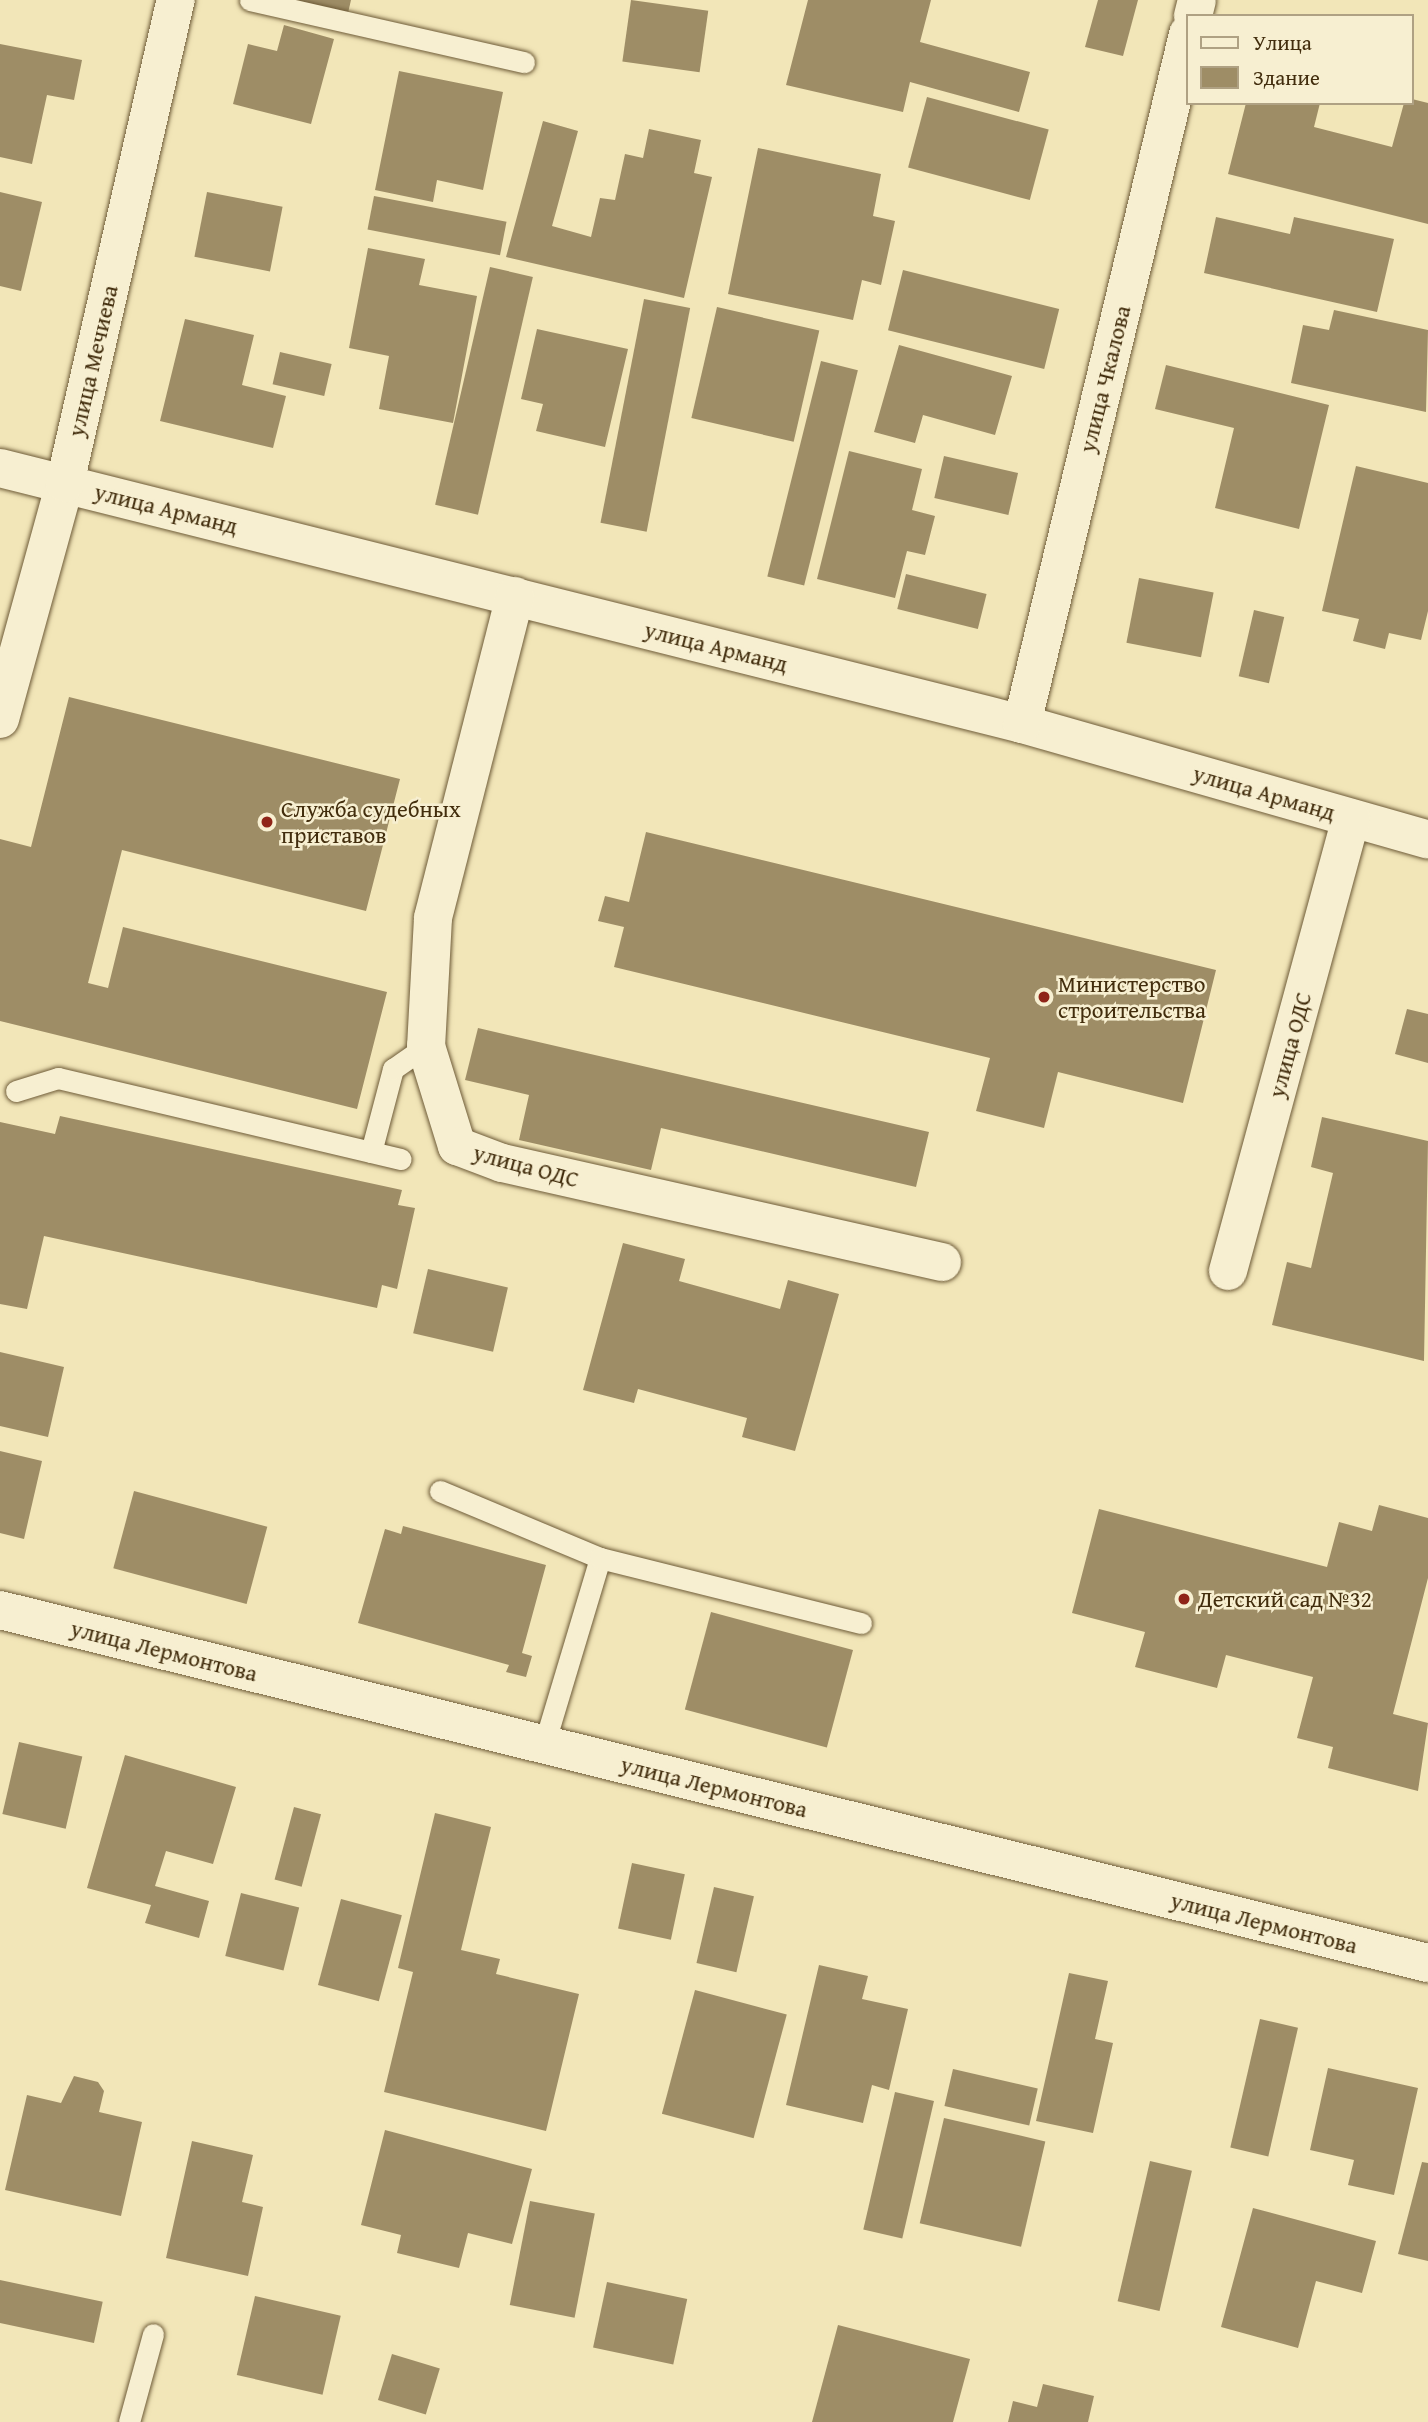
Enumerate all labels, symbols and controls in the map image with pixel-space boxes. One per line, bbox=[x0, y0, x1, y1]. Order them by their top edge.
legend bbox=[1186, 14, 1414, 105]
text: Улица bbox=[1253, 27, 1312, 58]
text: Здание bbox=[1253, 62, 1320, 93]
street label: улица Мечиева bbox=[62, 282, 124, 440]
street label: улица Чкалова bbox=[1073, 303, 1137, 455]
street label: улица Арманд bbox=[91, 478, 241, 540]
street label: улица Арманд bbox=[641, 616, 791, 678]
street label: улица Арманд bbox=[1190, 760, 1338, 826]
place label: Служба судебных приставов bbox=[281, 795, 461, 849]
marker: Служба судебных приставов bbox=[259, 814, 275, 830]
place label: Министерство строительства bbox=[1058, 970, 1206, 1024]
marker: Министерство строительства bbox=[1036, 989, 1052, 1005]
street label: улица ОДС bbox=[1263, 989, 1317, 1101]
street label: улица ОДС bbox=[470, 1139, 582, 1193]
place label: Детский сад №32 bbox=[1198, 1585, 1372, 1613]
marker: Детский сад №32 bbox=[1176, 1591, 1192, 1607]
street label: улица Лермонтова bbox=[68, 1614, 260, 1688]
street label: улица Лермонтова bbox=[618, 1750, 810, 1824]
street label: улица Лермонтова bbox=[1168, 1886, 1360, 1960]

